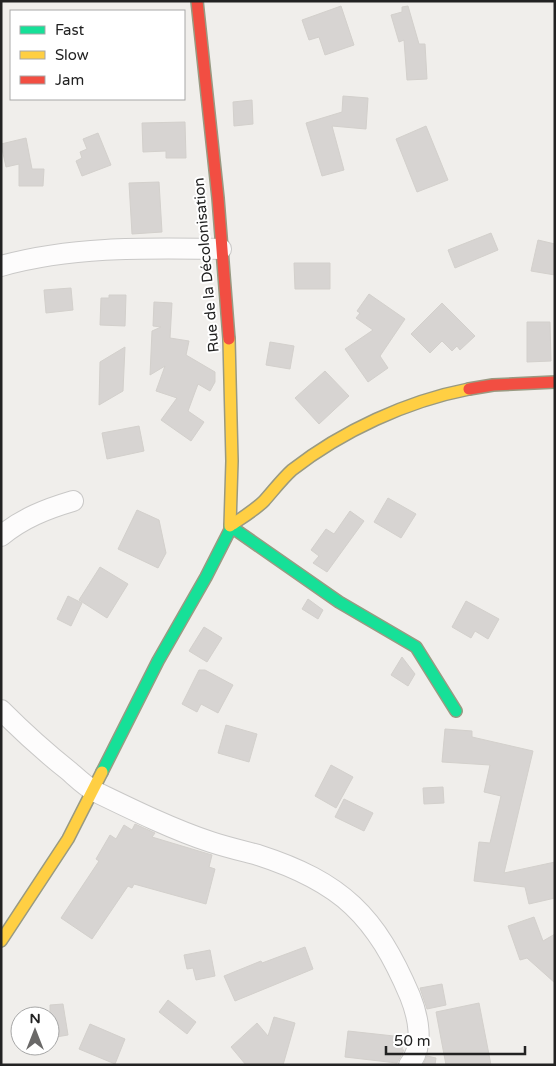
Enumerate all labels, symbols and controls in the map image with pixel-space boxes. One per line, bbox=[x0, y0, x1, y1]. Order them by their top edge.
legend bbox=[10, 10, 185, 100]
text: Fast bbox=[55, 21, 85, 39]
text: Slow bbox=[55, 46, 89, 64]
text: Jam bbox=[55, 71, 84, 89]
street label: Rue de la Décolonisation bbox=[189, 177, 223, 353]
north arrow bbox=[10, 1006, 60, 1056]
text: N bbox=[29, 1010, 41, 1027]
scale bar bbox=[386, 1024, 525, 1056]
text: 50 m bbox=[394, 1032, 431, 1050]

